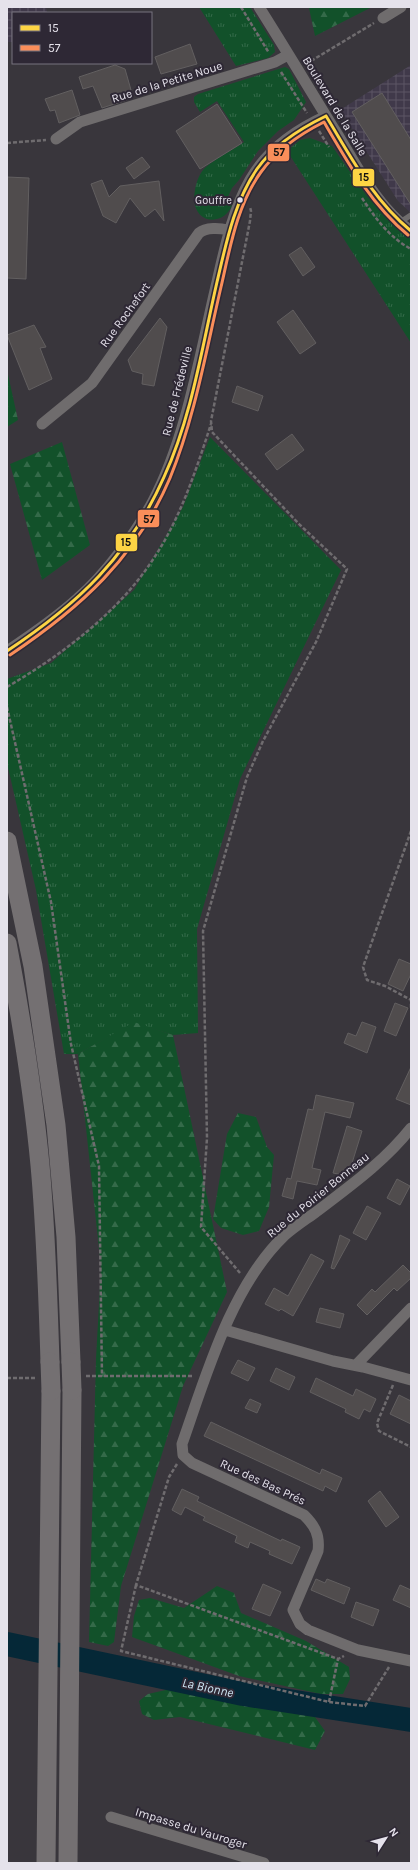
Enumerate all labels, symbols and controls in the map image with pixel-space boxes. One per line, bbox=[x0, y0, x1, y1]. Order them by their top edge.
legend bbox=[12, 12, 152, 64]
text: 15 bbox=[48, 21, 59, 35]
text: 57 bbox=[48, 41, 61, 55]
street label: Boulevard de la Salle bbox=[300, 54, 370, 158]
street label: Rue de la Petite Noue bbox=[110, 58, 224, 106]
line badge: 57 bbox=[267, 143, 290, 162]
text: 57 bbox=[273, 146, 285, 159]
line badge: 15 bbox=[352, 168, 375, 187]
text: 15 bbox=[359, 171, 369, 184]
place label: Gouffre bbox=[195, 194, 232, 207]
marker: Gouffre bbox=[235, 195, 245, 205]
street label: Rue Rochefort bbox=[97, 279, 153, 350]
street label: Rue de Frédeville bbox=[159, 345, 195, 437]
line badge: 57 bbox=[137, 509, 160, 528]
text: 57 bbox=[143, 513, 155, 526]
line badge: 15 bbox=[115, 533, 138, 552]
text: 15 bbox=[121, 536, 131, 549]
street label: Rue du Poirier Bonneau bbox=[264, 1149, 372, 1241]
street label: Rue des Bas Prés bbox=[218, 1456, 308, 1508]
water label: La Bionne bbox=[181, 1675, 235, 1700]
street label: Impasse du Vauroger bbox=[134, 1804, 249, 1852]
north arrow bbox=[366, 1818, 406, 1858]
text: N bbox=[386, 1825, 401, 1839]

